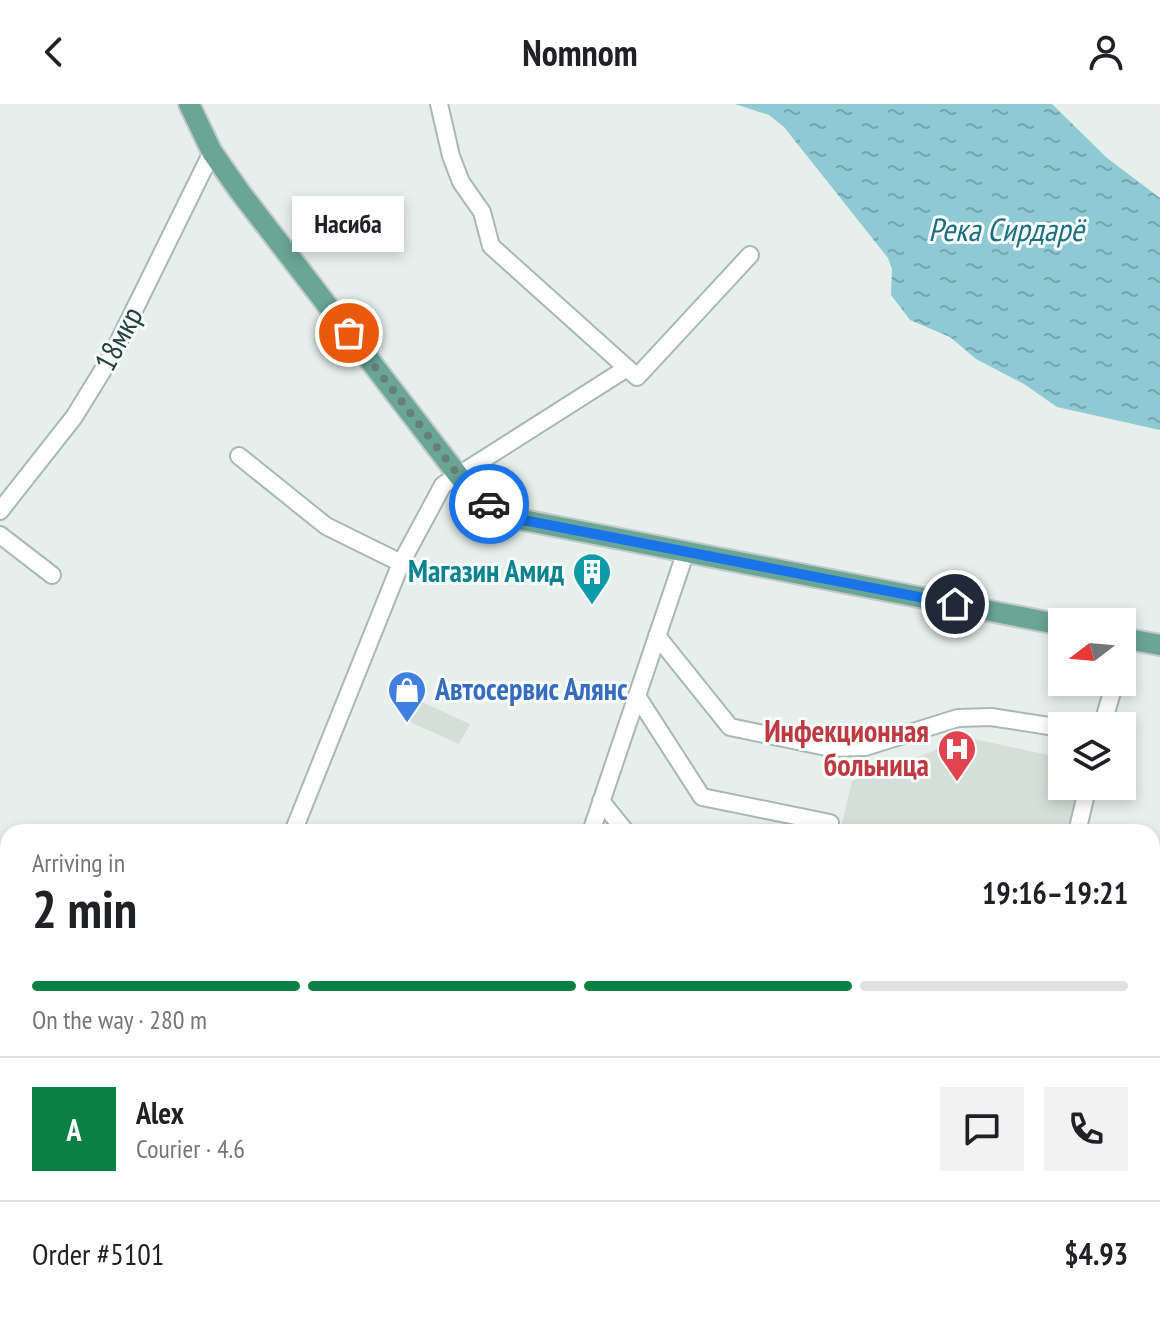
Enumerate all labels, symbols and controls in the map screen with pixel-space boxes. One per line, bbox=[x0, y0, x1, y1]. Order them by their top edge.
text: Nomnom bbox=[522, 29, 638, 76]
icon: back bbox=[32, 30, 76, 74]
icon: person bbox=[1084, 30, 1128, 74]
callout: Насиба bbox=[293, 197, 405, 253]
text: Насиба bbox=[314, 207, 382, 240]
water label: Река Сирдарё bbox=[928, 208, 1086, 250]
street label: 18мкр bbox=[85, 299, 151, 377]
pin bbox=[315, 299, 383, 367]
icon: bag bbox=[327, 311, 371, 355]
courier bbox=[449, 464, 529, 544]
icon: car bbox=[467, 482, 511, 526]
place label: Магазин Амид bbox=[408, 551, 564, 590]
building icon: Магазин Амид bbox=[571, 551, 613, 606]
pin bbox=[921, 570, 989, 638]
icon: home bbox=[933, 582, 977, 626]
north arrow bbox=[1048, 608, 1136, 696]
map controls bbox=[1048, 608, 1136, 800]
shop icon: Автосервис Алянс bbox=[386, 669, 428, 724]
place label: Автосервис Алянс bbox=[434, 669, 628, 708]
place label: Инфекционная больница bbox=[764, 711, 929, 784]
button: layers bbox=[1048, 712, 1136, 800]
hospital icon: Инфекционная больница bbox=[936, 728, 978, 783]
text: Arriving in bbox=[32, 846, 125, 879]
text: 19:16–19:21 bbox=[982, 873, 1128, 912]
text: 2 min bbox=[32, 875, 137, 942]
text: On the way · 280 m bbox=[32, 1003, 207, 1036]
button: chat bbox=[940, 1087, 1024, 1171]
button: phone bbox=[1044, 1087, 1128, 1171]
text: Alex bbox=[136, 1093, 184, 1132]
text: A bbox=[66, 1110, 82, 1149]
text: Courier · 4.6 bbox=[136, 1132, 245, 1165]
text: Order #5101 bbox=[32, 1234, 164, 1273]
text: $4.93 bbox=[1064, 1234, 1128, 1273]

